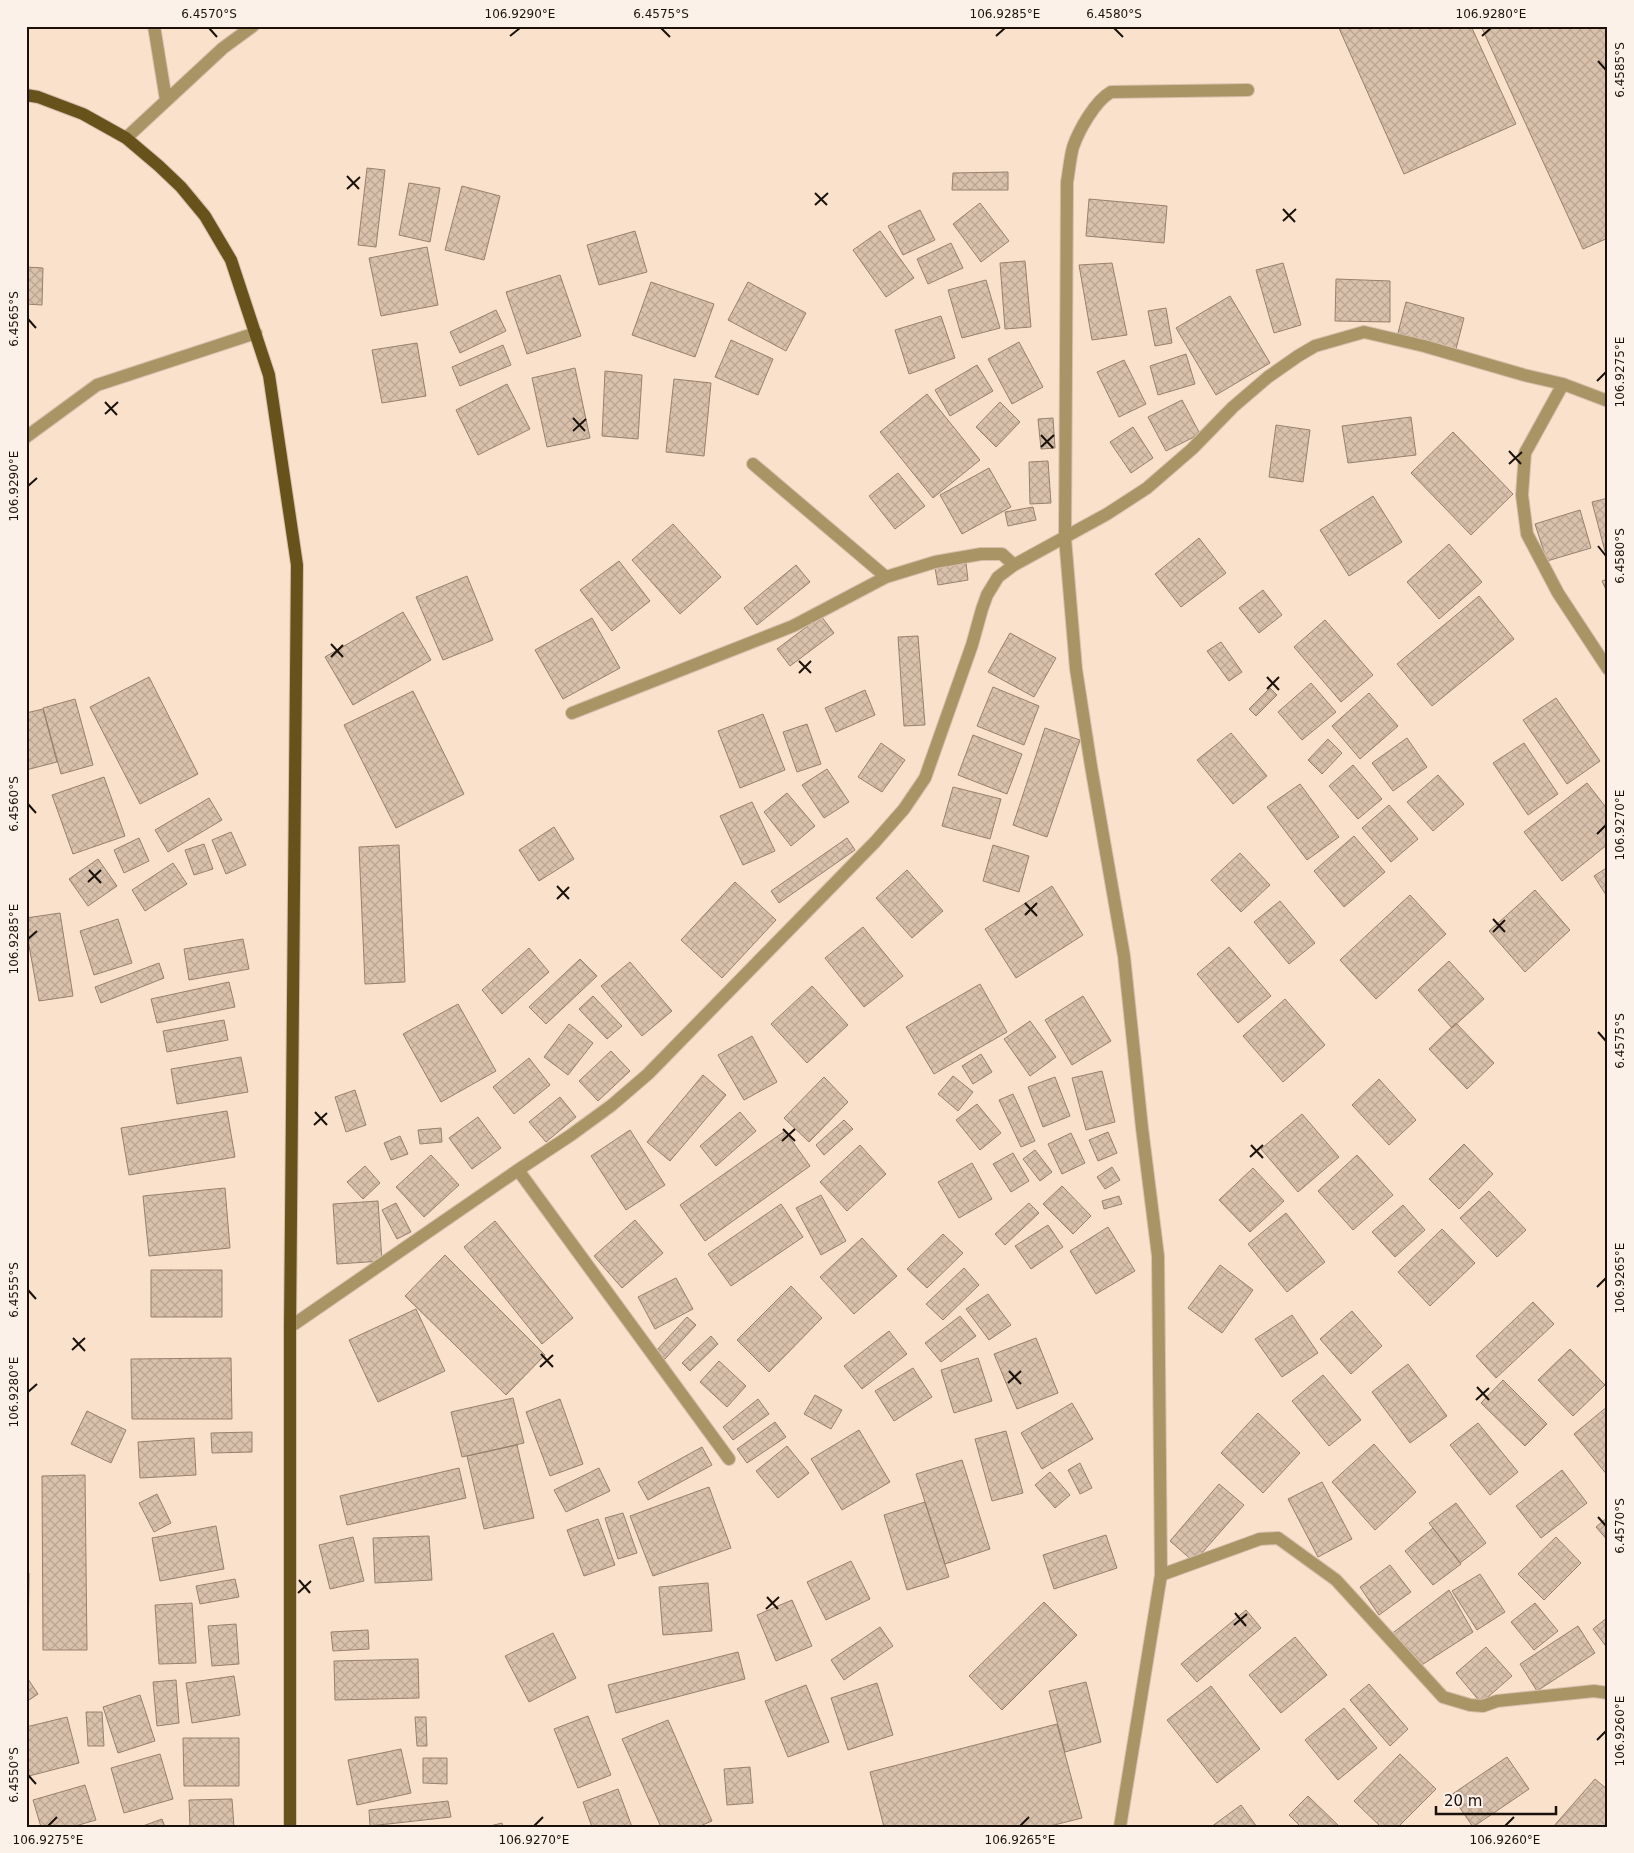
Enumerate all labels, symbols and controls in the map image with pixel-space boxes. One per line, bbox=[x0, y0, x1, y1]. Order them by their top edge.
text: 6.4570°S bbox=[181, 7, 237, 21]
text: 106.9290°E bbox=[485, 7, 555, 21]
text: 6.4575°S bbox=[633, 7, 689, 21]
text: 106.9285°E bbox=[970, 7, 1040, 21]
text: 6.4580°S bbox=[1086, 7, 1142, 21]
text: 106.9280°E bbox=[1456, 7, 1526, 21]
text: 6.4585°S bbox=[1613, 42, 1627, 98]
text: 6.4565°S bbox=[7, 291, 21, 347]
text: 106.9275°E bbox=[1613, 337, 1627, 407]
text: 106.9290°E bbox=[7, 451, 21, 521]
text: 6.4580°S bbox=[1613, 528, 1627, 584]
text: 6.4560°S bbox=[7, 776, 21, 832]
text: 106.9270°E bbox=[1613, 790, 1627, 860]
text: 106.9285°E bbox=[7, 904, 21, 974]
text: 6.4575°S bbox=[1613, 1013, 1627, 1069]
text: 106.9265°E bbox=[1613, 1243, 1627, 1313]
text: 6.4555°S bbox=[7, 1262, 21, 1318]
text: 106.9280°E bbox=[7, 1357, 21, 1427]
text: 6.4570°S bbox=[1613, 1498, 1627, 1554]
text: 106.9260°E bbox=[1613, 1696, 1627, 1766]
text: 6.4550°S bbox=[7, 1747, 21, 1803]
scale bar bbox=[1436, 1783, 1556, 1815]
text: 20 m bbox=[1444, 1792, 1482, 1810]
text: 106.9275°E bbox=[13, 1833, 83, 1847]
text: 106.9270°E bbox=[499, 1833, 569, 1847]
text: 106.9265°E bbox=[985, 1833, 1055, 1847]
text: 106.9260°E bbox=[1470, 1833, 1540, 1847]

